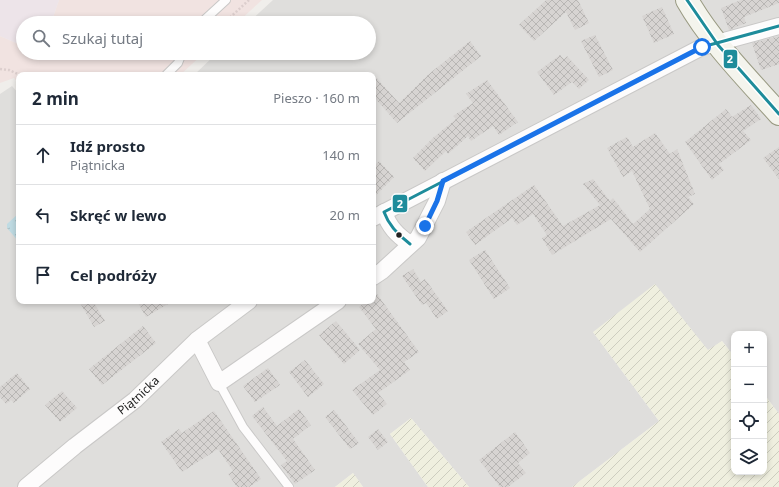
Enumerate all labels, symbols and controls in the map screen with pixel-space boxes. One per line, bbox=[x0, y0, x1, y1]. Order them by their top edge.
search box bbox=[16, 16, 376, 60]
icon: search bbox=[30, 27, 52, 49]
text: Szukaj tutaj bbox=[62, 28, 143, 48]
route start bbox=[693, 38, 711, 56]
line badge: 2 bbox=[723, 49, 738, 69]
text: 2 bbox=[727, 51, 733, 66]
text: 2 min bbox=[32, 87, 79, 110]
text: Pieszo · 160 m bbox=[273, 89, 360, 107]
text: Idź prosto bbox=[70, 136, 145, 156]
icon: ahead bbox=[32, 144, 54, 166]
text: 140 m bbox=[322, 146, 360, 164]
text: Piątnicka bbox=[70, 156, 125, 174]
line badge: 2 bbox=[392, 194, 408, 213]
text: 2 bbox=[397, 196, 403, 211]
icon: left bbox=[32, 204, 54, 226]
text: Skręć w lewo bbox=[70, 205, 167, 225]
text: 20 m bbox=[330, 206, 360, 224]
route end bbox=[416, 217, 434, 235]
unlabelled marker bbox=[394, 230, 404, 240]
icon: arrive bbox=[32, 264, 54, 286]
text: Cel podróży bbox=[70, 265, 157, 285]
map controls bbox=[731, 331, 767, 475]
button: + bbox=[731, 331, 767, 367]
button: − bbox=[731, 367, 767, 403]
street label: Piątnicka bbox=[114, 372, 163, 418]
button: locate bbox=[731, 403, 767, 439]
button: layers bbox=[731, 439, 767, 475]

